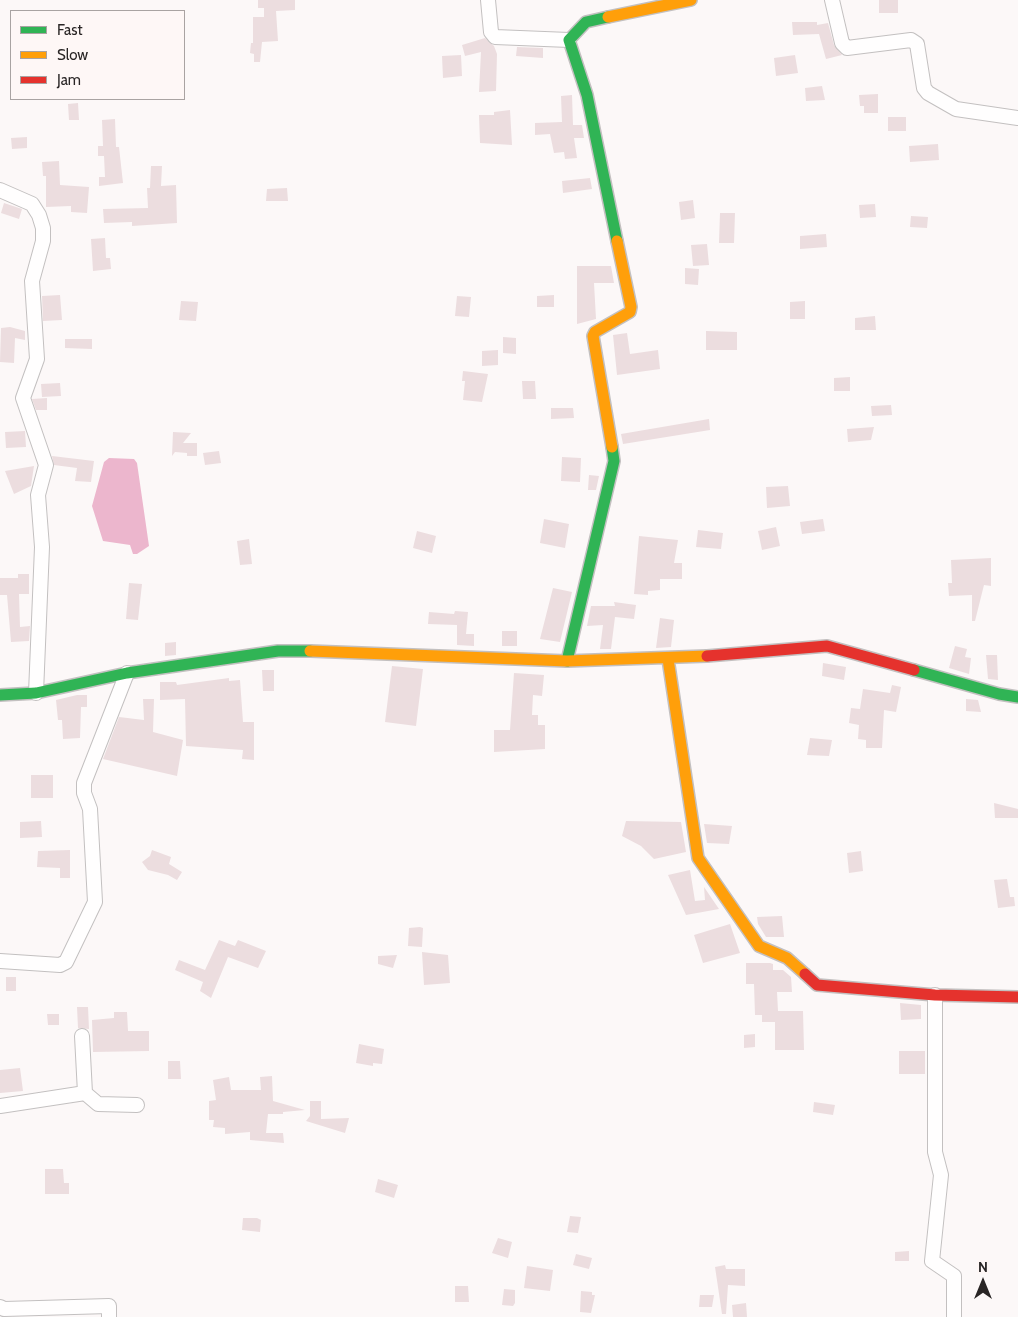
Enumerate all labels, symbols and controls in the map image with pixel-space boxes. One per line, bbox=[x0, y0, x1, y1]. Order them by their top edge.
legend bbox=[10, 10, 185, 100]
text: Fast bbox=[57, 21, 82, 39]
text: Slow bbox=[57, 46, 88, 64]
text: Jam bbox=[57, 71, 81, 89]
north arrow bbox=[958, 1257, 1008, 1307]
text: N bbox=[978, 1258, 988, 1276]

